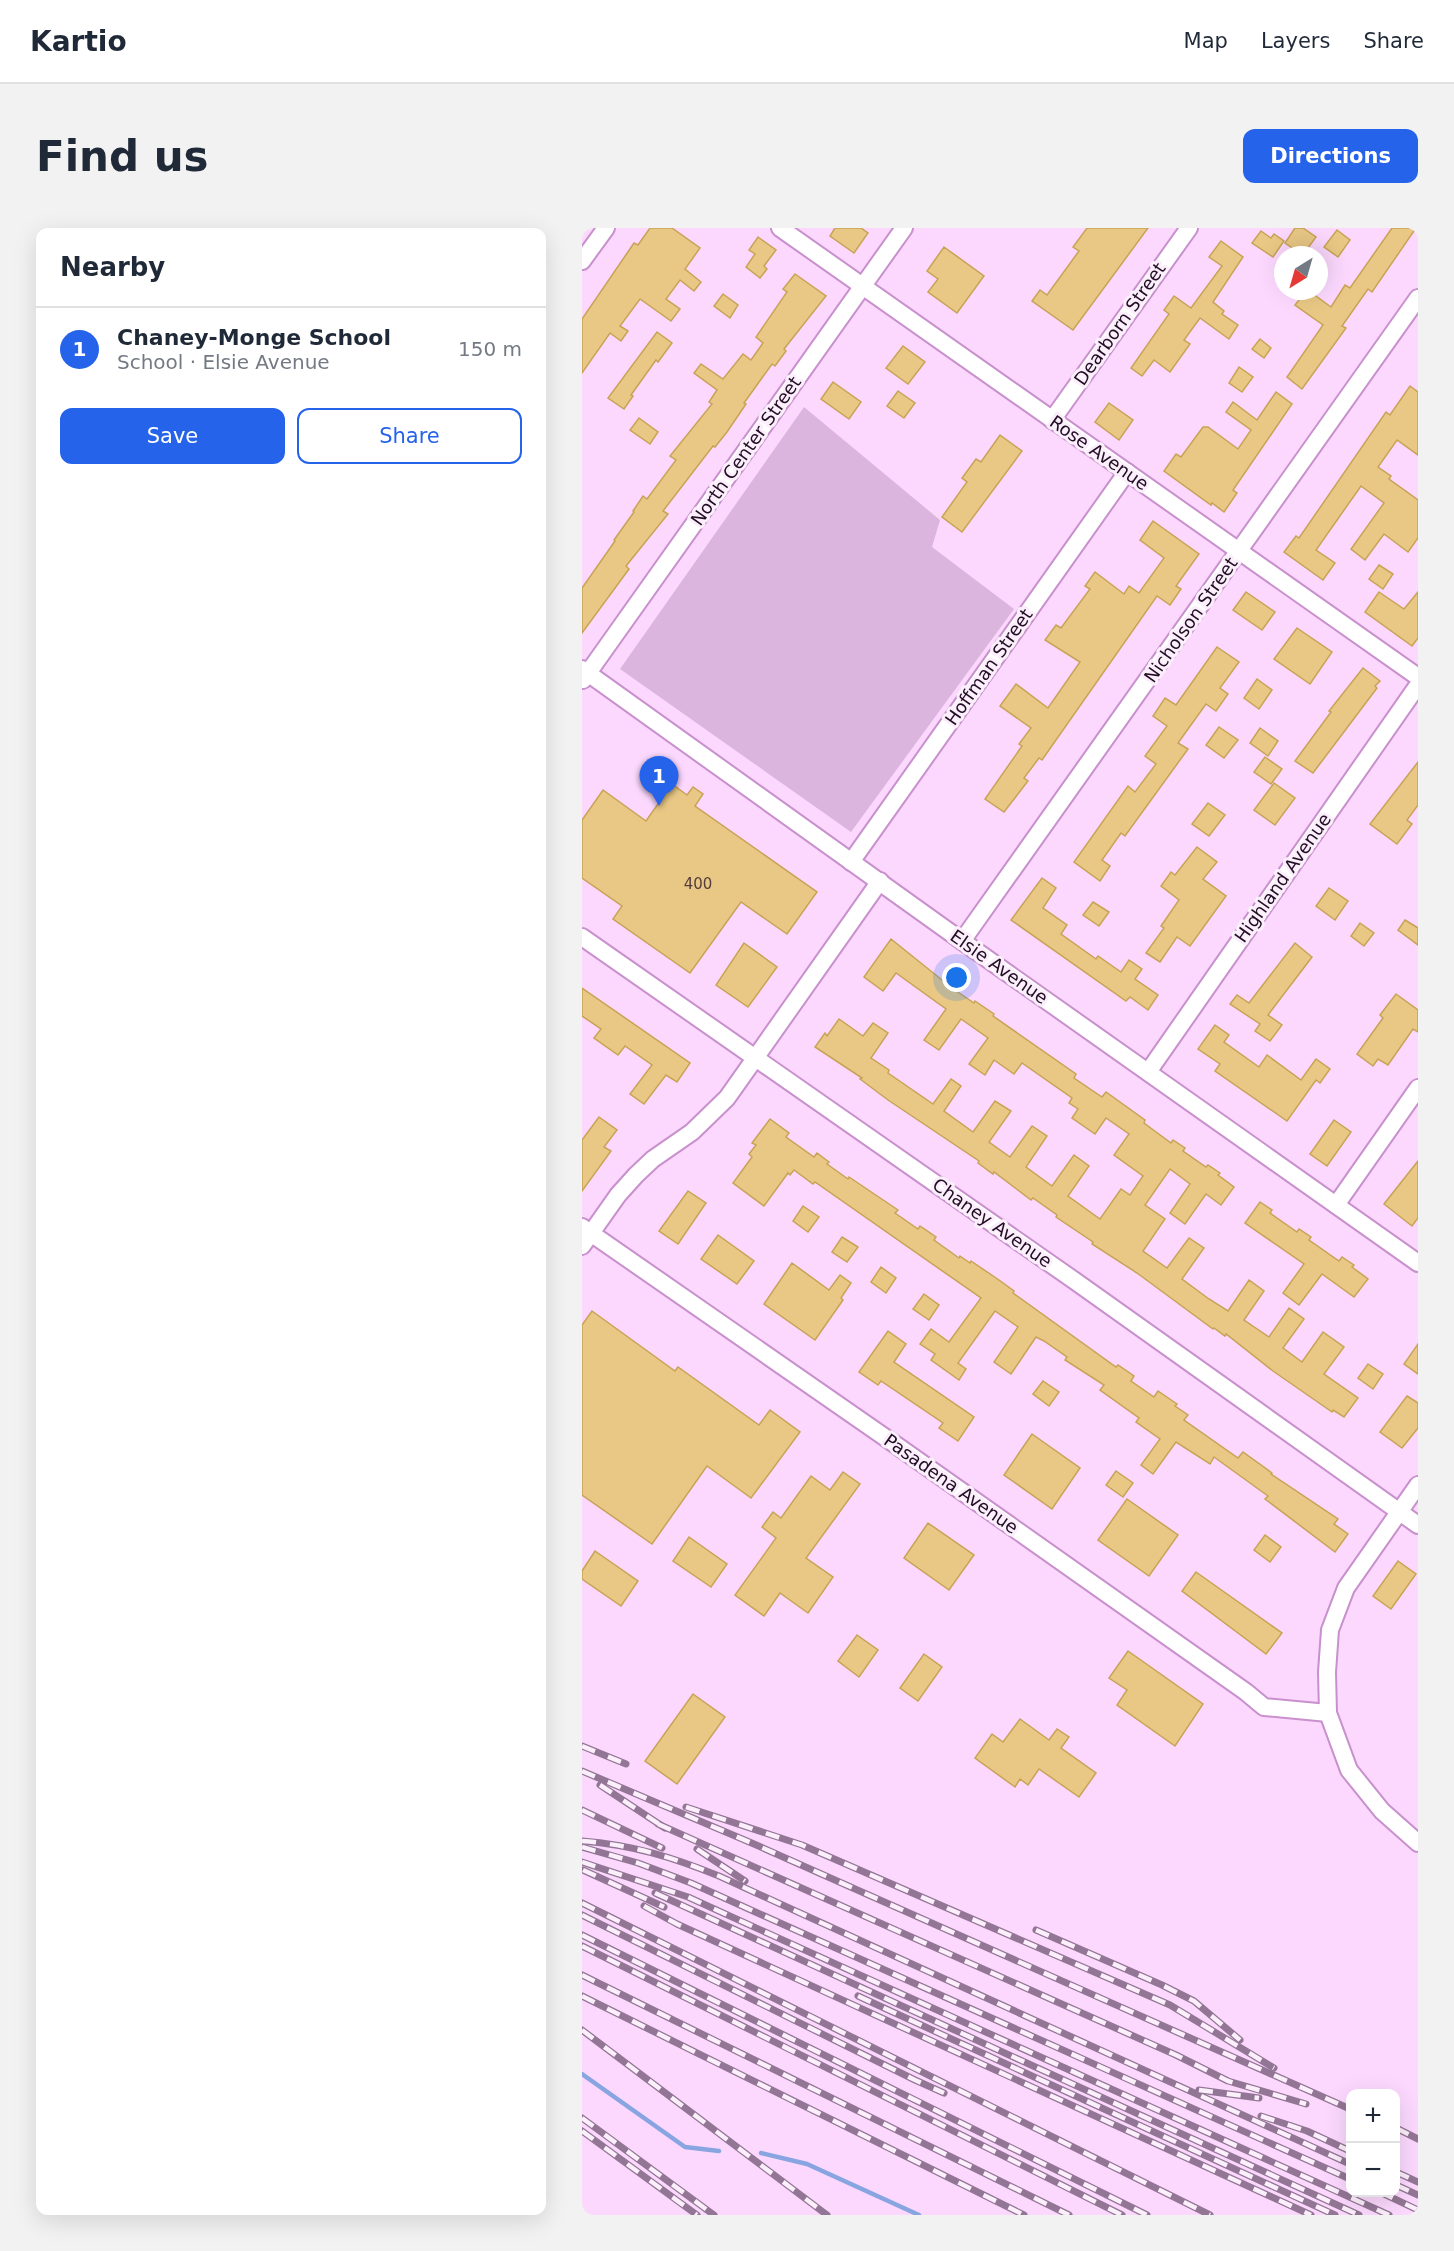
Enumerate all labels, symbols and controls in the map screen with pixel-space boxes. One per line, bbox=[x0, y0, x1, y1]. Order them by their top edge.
text: Kartio bbox=[30, 25, 127, 58]
text: Map bbox=[1184, 29, 1228, 53]
text: Layers bbox=[1261, 29, 1330, 53]
text: Share bbox=[1363, 29, 1424, 53]
button: Directions bbox=[1243, 129, 1418, 183]
text: Find us bbox=[36, 132, 209, 181]
north arrow bbox=[1274, 246, 1328, 300]
text: Nearby bbox=[60, 252, 165, 282]
street label: Dearborn Street bbox=[1069, 258, 1170, 389]
text: Chaney-Monge School bbox=[117, 325, 391, 350]
text: 1 bbox=[73, 337, 86, 361]
text: 150 m bbox=[458, 337, 522, 361]
text: School · Elsie Avenue bbox=[117, 350, 330, 374]
street label: North Center Street bbox=[686, 372, 805, 529]
button: Save bbox=[60, 408, 285, 464]
button: Share bbox=[297, 408, 522, 464]
street label: Rose Avenue bbox=[1046, 411, 1153, 494]
street label: Nicholson Street bbox=[1140, 553, 1242, 686]
street label: Hoffman Street bbox=[941, 604, 1037, 729]
pin: 1 bbox=[640, 756, 679, 806]
street label: Highland Avenue bbox=[1230, 809, 1335, 946]
house number: 400 bbox=[684, 875, 712, 893]
street label: Elsie Avenue bbox=[946, 925, 1052, 1008]
your location bbox=[942, 963, 971, 992]
street label: Chaney Avenue bbox=[929, 1174, 1056, 1272]
street label: Pasadena Avenue bbox=[880, 1429, 1022, 1538]
map controls bbox=[1346, 2089, 1400, 2197]
button: + bbox=[1346, 2089, 1400, 2143]
button: − bbox=[1346, 2143, 1400, 2197]

